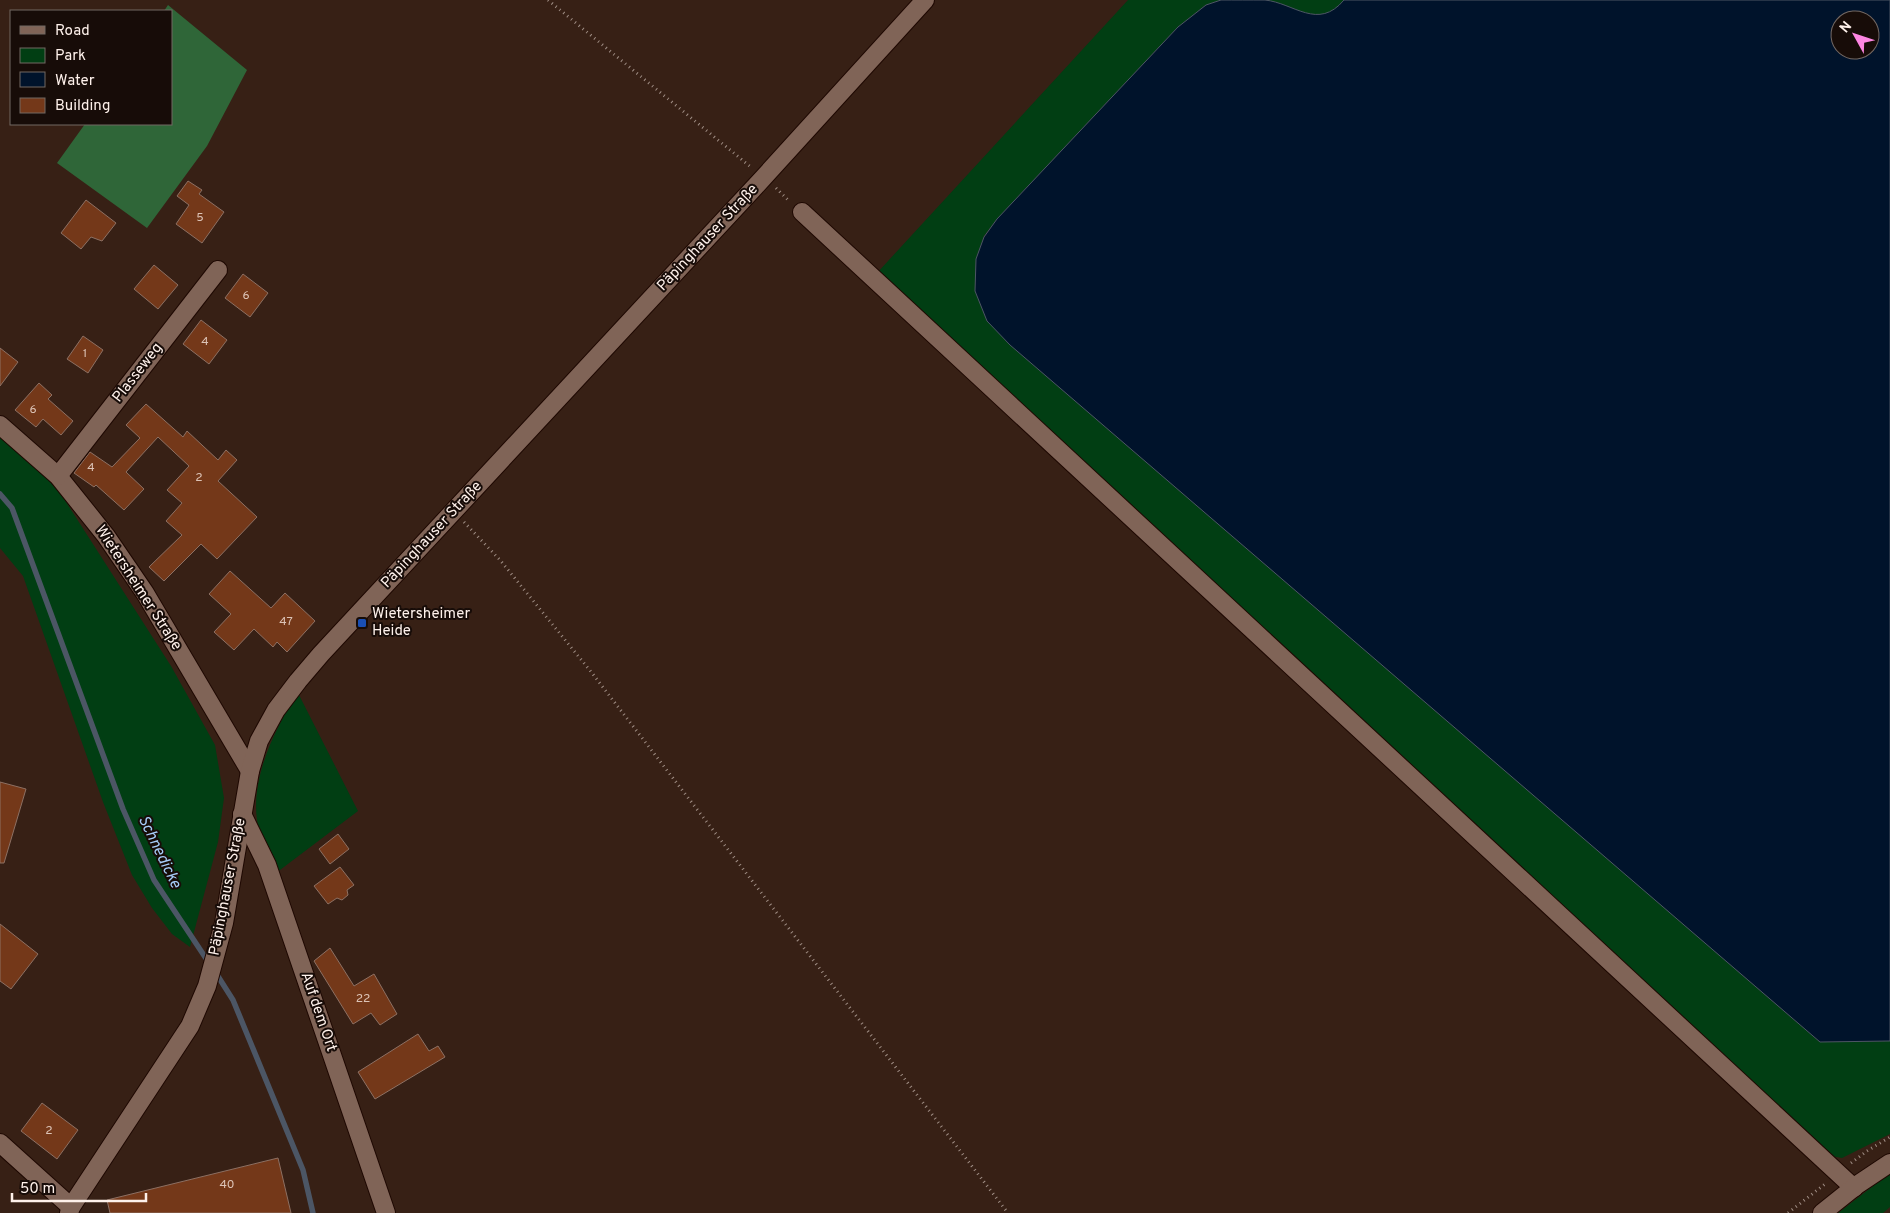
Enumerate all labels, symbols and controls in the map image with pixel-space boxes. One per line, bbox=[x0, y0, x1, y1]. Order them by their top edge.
legend bbox=[10, 10, 172, 125]
north arrow bbox=[1830, 10, 1880, 60]
text: N bbox=[1836, 18, 1856, 37]
text: Road bbox=[55, 22, 90, 41]
text: Park bbox=[55, 47, 86, 66]
text: Water bbox=[55, 72, 95, 91]
text: Building bbox=[55, 97, 110, 116]
street label: Päpinghauser Straße bbox=[653, 181, 763, 295]
house number: 5 bbox=[196, 210, 204, 226]
house number: 6 bbox=[242, 288, 250, 304]
house number: 4 bbox=[201, 334, 209, 350]
street label: Plasseweg bbox=[109, 339, 167, 407]
house number: 1 bbox=[83, 346, 87, 362]
house number: 6 bbox=[29, 402, 37, 418]
house number: 4 bbox=[87, 460, 95, 476]
house number: 2 bbox=[195, 470, 203, 486]
street label: Päpinghauser Straße bbox=[377, 478, 487, 592]
street label: Wietersheimer Straße bbox=[90, 522, 186, 654]
place label: Wietersheimer Heide bbox=[372, 605, 470, 641]
house number: 47 bbox=[279, 614, 293, 630]
marker: Wietersheimer Heide bbox=[356, 617, 368, 629]
water label: Schnedicke bbox=[133, 812, 186, 892]
street label: Päpinghauser Straße bbox=[205, 817, 251, 957]
street label: Auf dem Ort bbox=[296, 970, 340, 1054]
house number: 22 bbox=[356, 991, 370, 1007]
house number: 2 bbox=[45, 1123, 53, 1139]
scale bar bbox=[12, 1170, 146, 1202]
house number: 40 bbox=[219, 1177, 235, 1193]
text: 50 m bbox=[20, 1180, 55, 1199]

